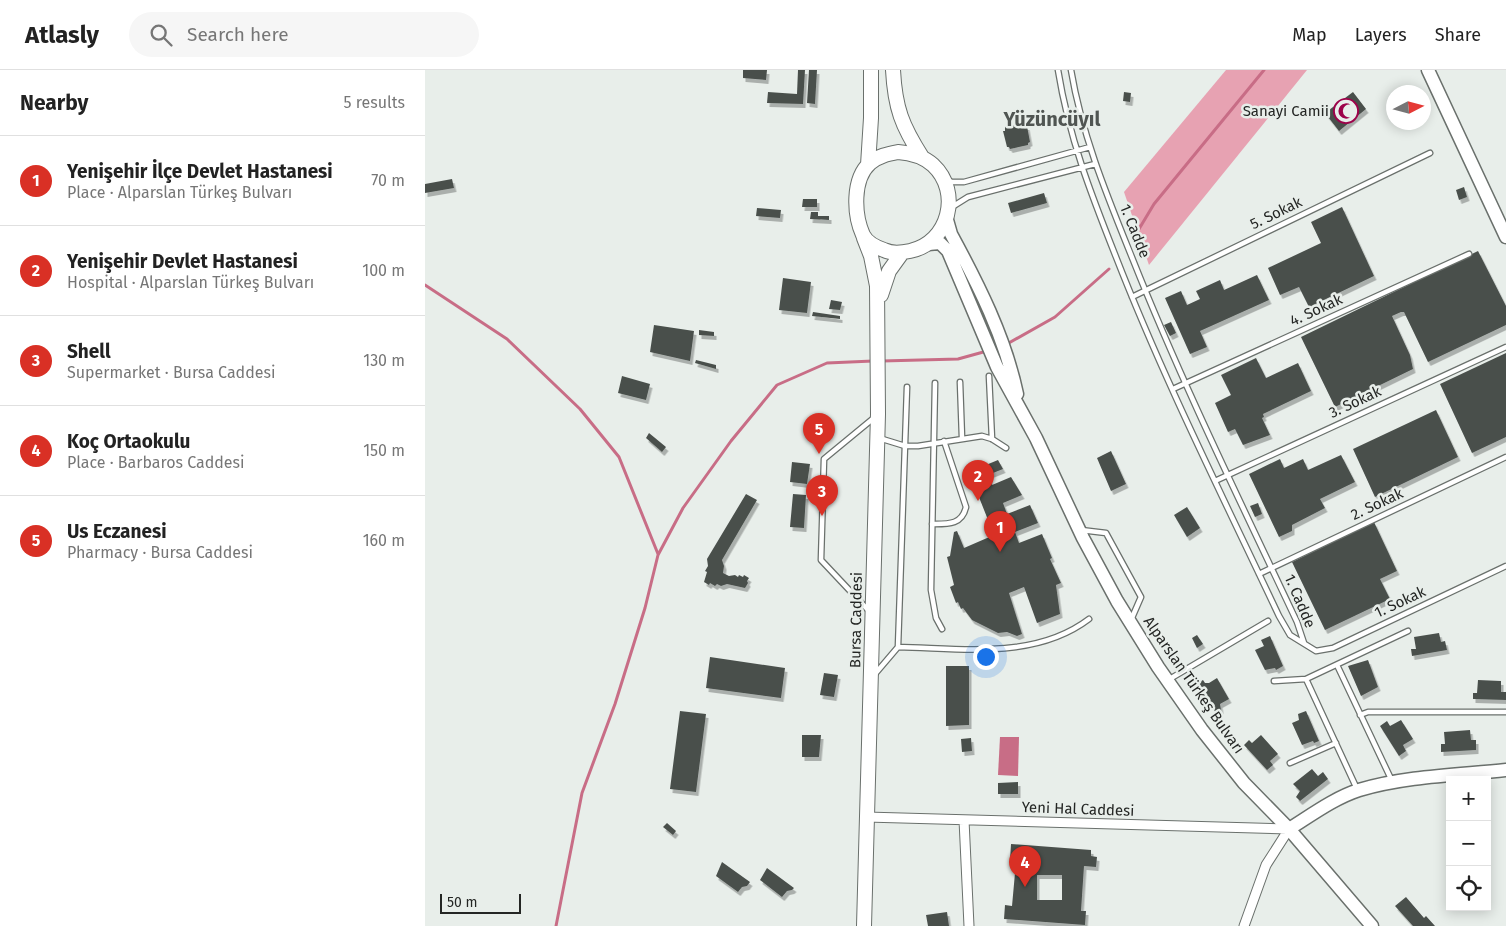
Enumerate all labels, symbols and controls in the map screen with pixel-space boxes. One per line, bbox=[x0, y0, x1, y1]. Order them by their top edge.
search box bbox=[129, 12, 479, 57]
text: Atlasly bbox=[25, 21, 99, 49]
icon: search bbox=[147, 21, 175, 49]
text: Search here bbox=[187, 23, 289, 46]
text: Map bbox=[1292, 24, 1327, 46]
text: Layers bbox=[1355, 24, 1407, 46]
text: Share bbox=[1435, 24, 1481, 46]
north arrow bbox=[1386, 85, 1431, 130]
text: Nearby bbox=[20, 90, 88, 116]
text: 5 results bbox=[344, 93, 405, 112]
mosque icon: Sanayi Camii bbox=[1333, 98, 1359, 124]
place label: Sanayi Camii bbox=[1243, 102, 1329, 120]
district label: Yüzüncüyıl bbox=[1003, 107, 1101, 131]
text: Yenişehir İlçe Devlet Hastanesi bbox=[67, 160, 333, 183]
text: 1 bbox=[32, 171, 40, 190]
text: 70 m bbox=[371, 171, 405, 190]
text: Place · Alparslan Türkeş Bulvarı bbox=[67, 183, 292, 202]
street label: 5. Sokak bbox=[1247, 193, 1305, 233]
street label: 1. Cadde bbox=[1116, 201, 1154, 261]
text: Yenişehir Devlet Hastanesi bbox=[67, 250, 298, 273]
text: 2 bbox=[32, 261, 40, 280]
text: 100 m bbox=[362, 261, 405, 280]
text: Hospital · Alparslan Türkeş Bulvarı bbox=[67, 273, 314, 292]
street label: 4. Sokak bbox=[1287, 290, 1345, 330]
text: Shell bbox=[67, 340, 111, 363]
text: 3 bbox=[32, 351, 40, 370]
text: 130 m bbox=[363, 351, 405, 370]
text: Supermarket · Bursa Caddesi bbox=[67, 363, 275, 382]
street label: 3. Sokak bbox=[1326, 382, 1384, 422]
pin: 5 bbox=[803, 413, 835, 454]
text: Koç Ortaokulu bbox=[67, 430, 190, 453]
text: 4 bbox=[31, 441, 41, 460]
text: 150 m bbox=[363, 441, 405, 460]
text: Place · Barbaros Caddesi bbox=[67, 453, 245, 472]
pin: 2 bbox=[962, 460, 994, 501]
pin: 3 bbox=[806, 475, 838, 516]
street label: 2. Sokak bbox=[1348, 484, 1406, 524]
pin: 1 bbox=[984, 511, 1016, 552]
text: Us Eczanesi bbox=[67, 520, 167, 543]
text: 5 bbox=[32, 531, 40, 550]
text: 160 m bbox=[363, 531, 405, 550]
text: Pharmacy · Bursa Caddesi bbox=[67, 543, 253, 562]
street label: 1. Cadde bbox=[1281, 571, 1319, 631]
street label: Bursa Caddesi bbox=[846, 572, 866, 668]
street label: 1. Sokak bbox=[1372, 582, 1429, 622]
street label: Alparslan Türkeş Bulvarı bbox=[1140, 613, 1248, 757]
your location bbox=[973, 644, 999, 670]
map controls bbox=[1446, 776, 1491, 911]
button: + bbox=[1446, 776, 1491, 821]
street label: Yeni Hal Caddesi bbox=[1021, 798, 1135, 820]
button: − bbox=[1446, 821, 1491, 866]
pin: 4 bbox=[1009, 846, 1041, 887]
button: locate bbox=[1446, 866, 1491, 911]
scale bar bbox=[440, 891, 521, 914]
text: 50 m bbox=[447, 894, 478, 911]

